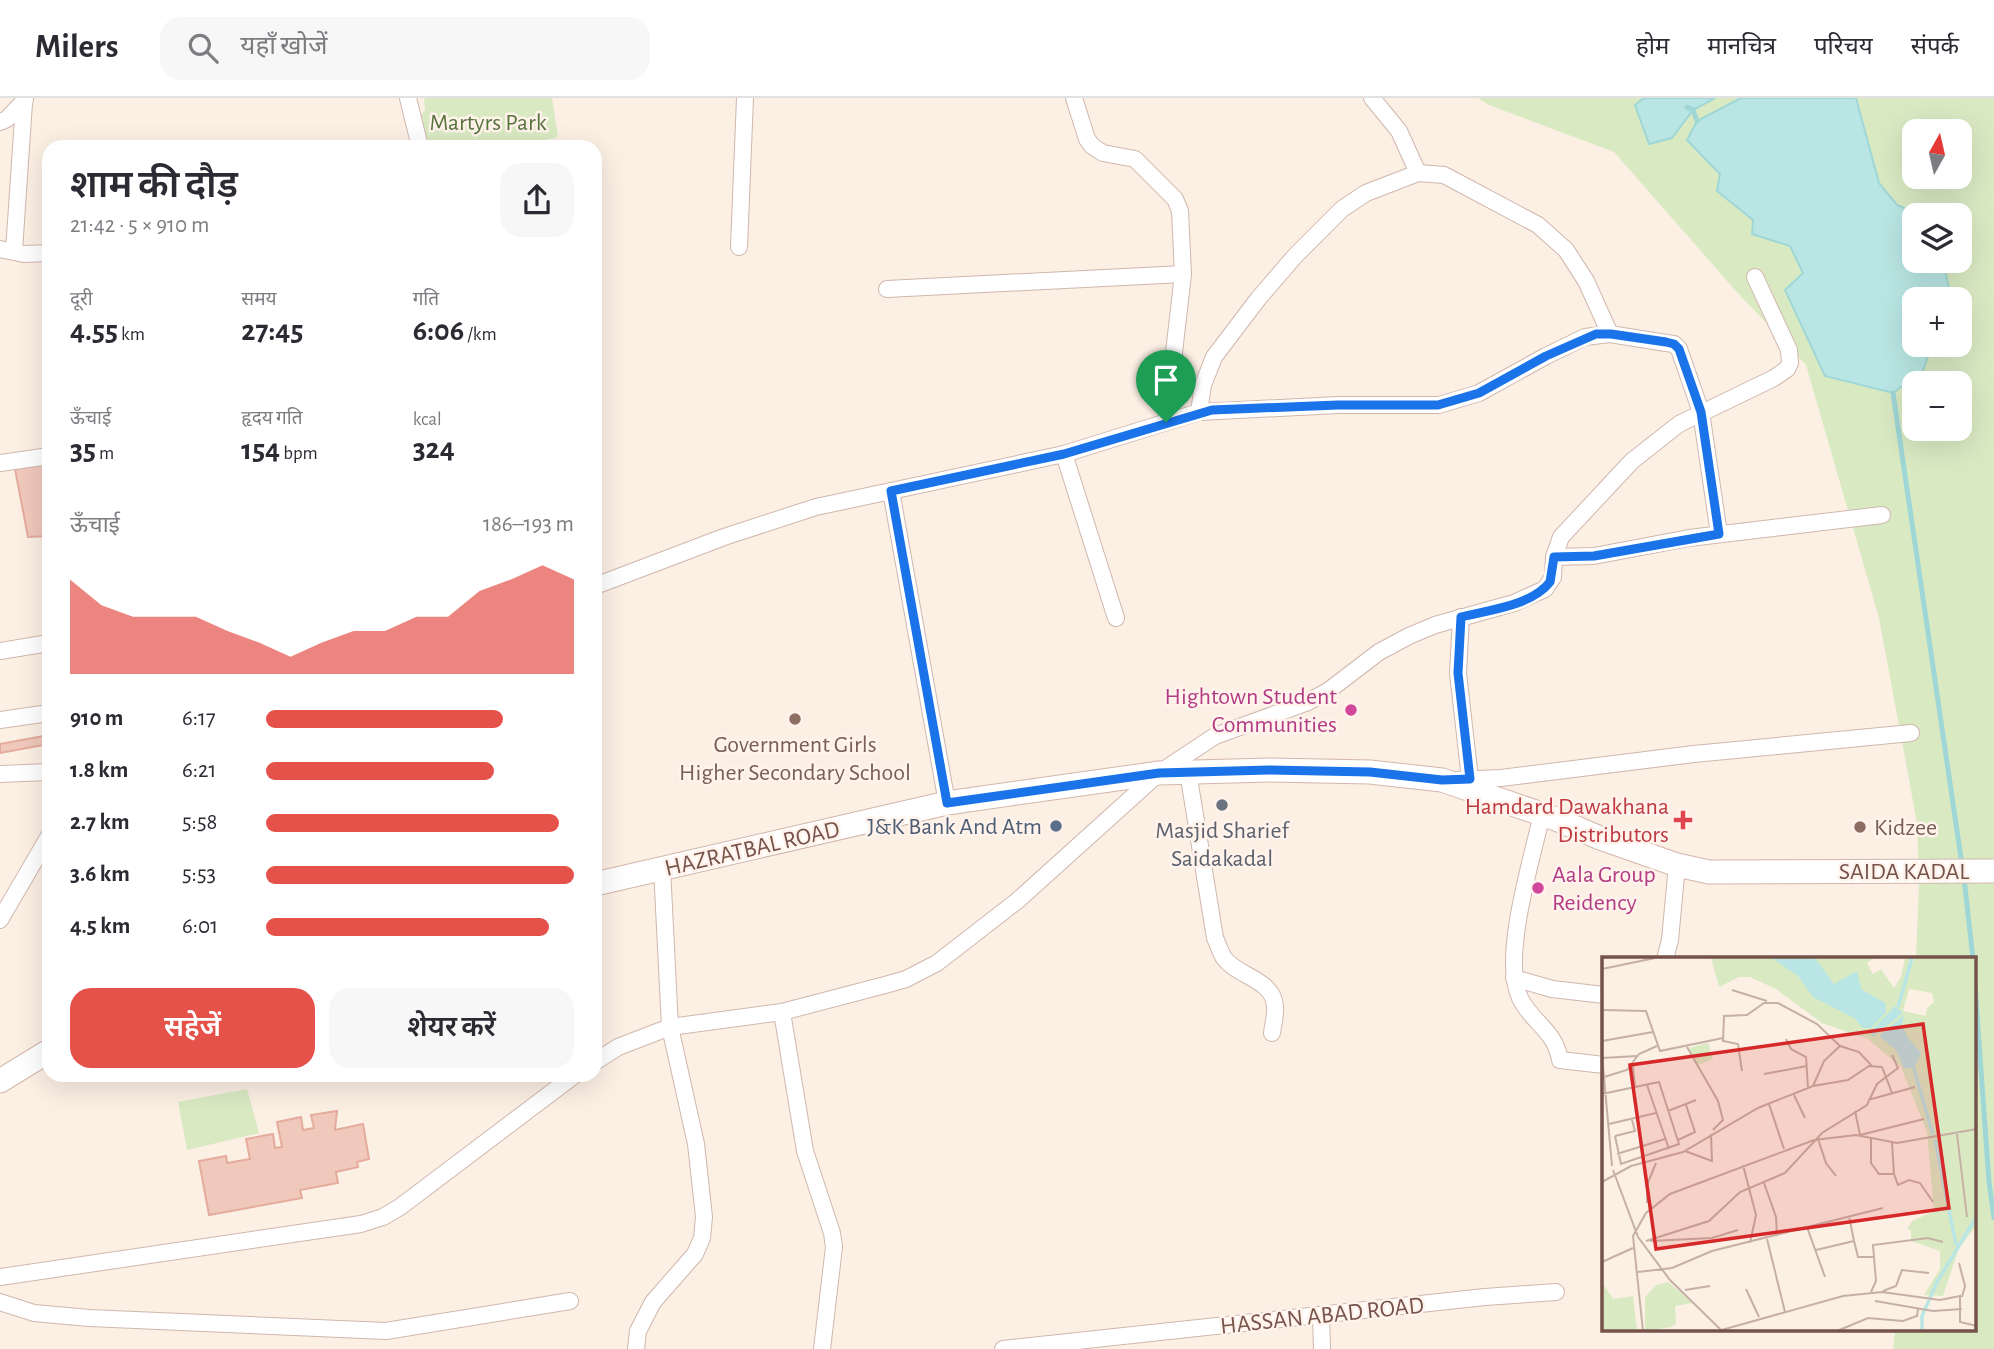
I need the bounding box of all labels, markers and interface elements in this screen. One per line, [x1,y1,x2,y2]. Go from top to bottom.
search box [160,17,650,80]
icon: search [184,29,222,67]
text: Milers [35,31,118,64]
text: यहाँ खोजें [240,33,328,59]
text: होम [1636,35,1669,59]
text: मानचित्र [1707,35,1776,59]
text: परिचय [1814,35,1873,59]
text: संपर्क [1911,35,1959,59]
park label: Martyrs Park [429,111,547,135]
north arrow [1902,119,1972,189]
map controls [1902,119,1972,441]
button: share [500,163,574,237]
text: शाम की दौड़ [70,167,238,205]
button: layers [1902,203,1972,273]
text: 21:42 · 5 × 910 m [70,214,209,237]
button: + [1902,287,1972,357]
text: दूरी [70,290,93,309]
text: समय [241,290,277,309]
text: गति [413,290,439,309]
text: 4.55 [70,316,118,346]
text: 27:45 [241,316,303,346]
text: 6:06 [413,316,464,346]
text: km [118,325,145,344]
text: /km [464,325,497,344]
pin [1136,350,1196,422]
icon: arrive [1147,361,1185,399]
button: − [1902,371,1972,441]
text: ऊँचाई [70,409,111,428]
text: हृदय गति [241,409,302,428]
text: kcal [413,410,442,429]
text: 324 [413,434,455,464]
text: 35 [70,435,96,465]
text: 154 [241,435,280,465]
text: m [96,444,114,463]
text: bpm [280,444,318,463]
text: 186–193 m [483,513,574,536]
text: ऊँचाई [70,514,120,537]
place label: Hightown Student Communities [1165,685,1337,737]
marker: Hightown Student Communities [1343,702,1359,718]
text: 910 m [70,707,123,730]
text: 6:17 [182,707,216,730]
marker: Government Girls Higher Secondary School [787,711,803,727]
place label: Government Girls Higher Secondary School [679,733,911,785]
text: 1.8 km [70,759,128,782]
text: 6:21 [182,759,216,782]
place label: Hamdard Dawakhana Distributors [1465,795,1669,847]
marker: Masjid Sharief Saidakadal [1214,797,1230,813]
text: 2.7 km [70,811,129,834]
text: 5:58 [182,811,217,834]
marker: Hamdard Dawakhana Distributors [1675,812,1691,828]
place label: J&K Bank And Atm [867,815,1042,839]
place label: Kidzee [1874,816,1937,840]
street label: HAZRATBAL ROAD [662,817,842,881]
marker: J&K Bank And Atm [1048,818,1064,834]
place label: Masjid Sharief Saidakadal [1155,819,1290,871]
marker: Kidzee [1852,819,1868,835]
street label: SAIDA KADAL [1839,860,1969,884]
text: 3.6 km [70,863,130,886]
text: 5:53 [182,863,216,886]
place label: Aala Group Reidency [1552,863,1656,915]
marker: Aala Group Reidency [1530,880,1546,896]
text: 4.5 km [70,915,130,938]
text: 6:01 [182,915,218,938]
inset map [1602,957,1976,1332]
button: सहेजें [70,988,315,1068]
button: शेयर करें [329,988,574,1068]
street label: HASSAN ABAD ROAD [1219,1293,1425,1339]

